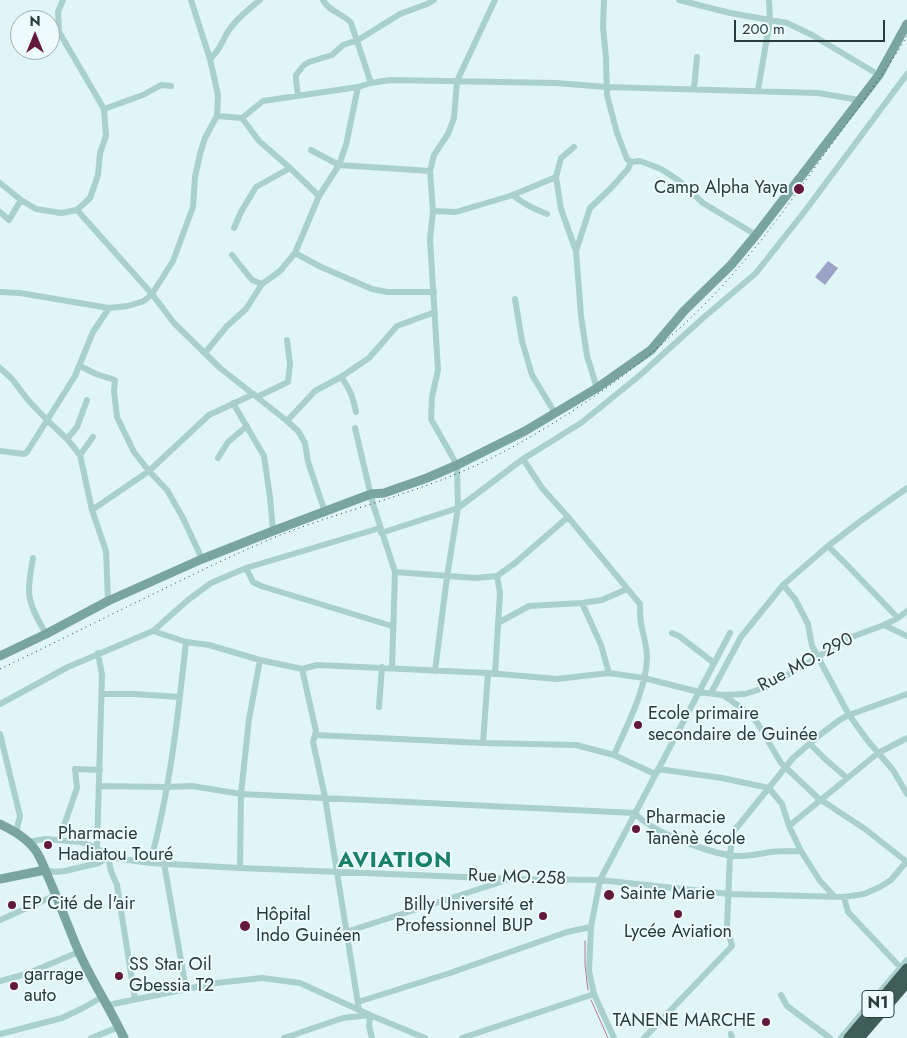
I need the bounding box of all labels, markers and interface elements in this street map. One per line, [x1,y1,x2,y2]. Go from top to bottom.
north arrow [10,10,60,60]
scale bar [737,10,888,42]
text: N [29,11,41,31]
text: 200 m [742,18,785,40]
place label: Camp Alpha Yaya [654,178,788,200]
marker: Camp Alpha Yaya [792,182,806,196]
street label: Rue MO. 290 [755,629,857,697]
place label: Ecole primaire secondaire de Guinée [648,704,818,746]
marker: Ecole primaire secondaire de Guinée [632,719,644,731]
place label: Pharmacie Tanènè école [646,808,745,851]
marker: Pharmacie Tanènè école [630,823,642,835]
place label: Pharmacie Hadiatou Touré [58,824,173,866]
marker: Pharmacie Hadiatou Touré [42,839,54,851]
district label: AVIATION [337,849,453,875]
street label: Rue MO.258 [468,865,566,891]
place label: Sainte Marie [620,884,715,906]
marker: Sainte Marie [602,888,616,902]
place label: EP Cité de l'air [22,894,135,916]
place label: Billy Université et Professionnel BUP [395,895,533,938]
marker: EP Cité de l'air [6,899,18,911]
place label: Hôpital Indo Guinéen [256,905,361,948]
marker: Lycée Aviation [672,908,684,920]
marker: Billy Université et Professionnel BUP [537,910,549,922]
marker: Hôpital Indo Guinéen [238,919,252,933]
place label: Lycée Aviation [624,922,732,944]
place label: SS Star Oil Gbessia T2 [129,955,214,998]
place label: garrage auto [24,965,83,1008]
marker: SS Star Oil Gbessia T2 [113,970,125,982]
marker: garrage auto [8,980,20,992]
road number: N1 [862,991,894,1018]
place label: TANENE MARCHE [613,1011,756,1033]
marker: TANENE MARCHE [760,1016,772,1028]

